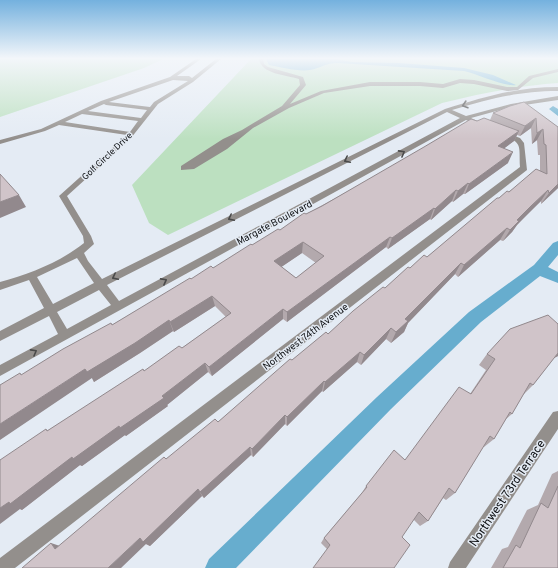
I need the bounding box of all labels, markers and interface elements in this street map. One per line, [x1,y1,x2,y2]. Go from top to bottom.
one-way arrow [462,100,469,109]
street label: Golf Circle Drive [80,130,135,183]
one-way arrow [398,150,405,157]
one-way arrow [344,155,352,163]
street label: Margate Boulevard [234,198,315,249]
one-way arrow [228,213,235,221]
one-way arrow [112,272,119,279]
one-way arrow [160,279,167,286]
street label: Northwest 74th Avenue [261,301,351,374]
one-way arrow [30,350,37,357]
street label: Northwest 73rd Terrace [466,437,550,550]

